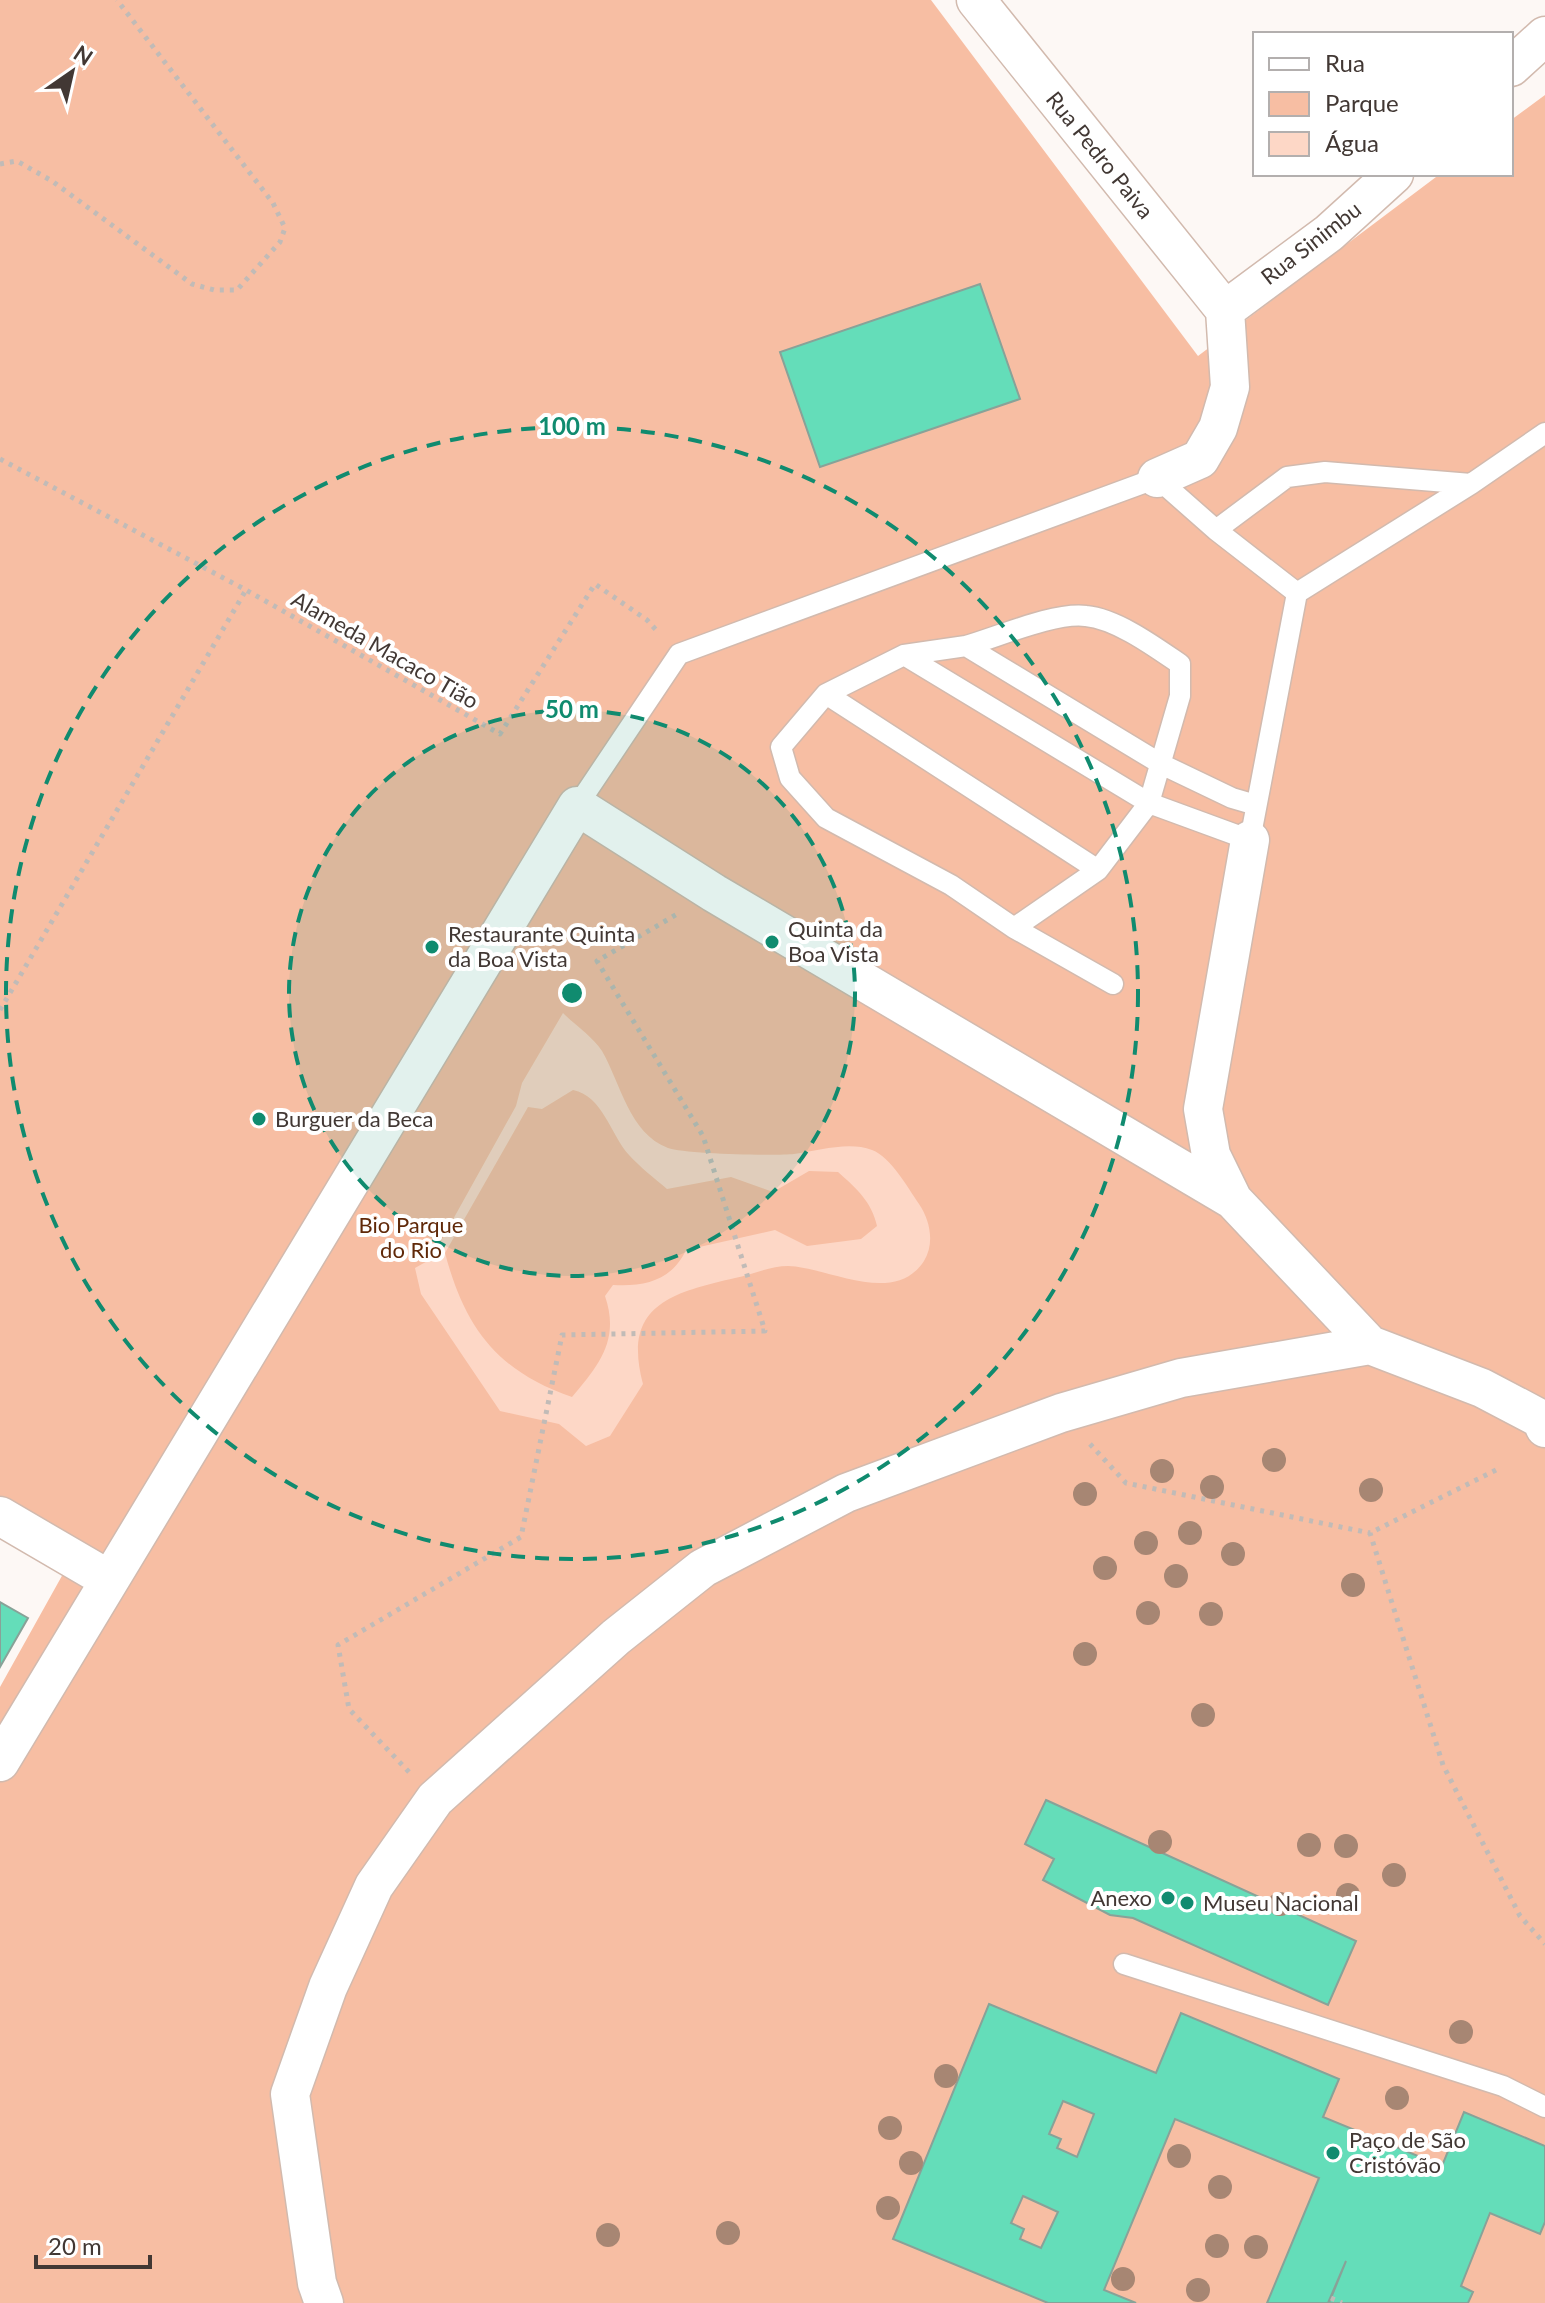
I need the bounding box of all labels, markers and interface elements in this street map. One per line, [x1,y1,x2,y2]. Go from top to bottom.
north arrow [32,32,112,112]
legend [1253,32,1513,176]
text: N [69,39,98,71]
text: Rua [1325,48,1365,77]
street label: Rua Pedro Paiva [1041,86,1160,224]
text: Parque [1325,88,1399,117]
text: Água [1325,128,1379,157]
street label: Rua Sinimbu [1255,195,1366,290]
text: 100 m [538,411,606,440]
street label: Alameda Macaco Tião [287,585,484,714]
text: 50 m [545,694,599,723]
place label: Quinta da Boa Vista [788,915,883,967]
place label: Restaurante Quinta da Boa Vista [448,920,635,972]
marker: Quinta da Boa Vista [763,933,781,951]
marker: Restaurante Quinta da Boa Vista [423,938,441,956]
centre of rings [558,979,586,1007]
place label: Burguer da Beca [275,1105,434,1132]
marker: Burguer da Beca [250,1110,268,1128]
park label: Bio Parque do Rio [359,1211,463,1263]
place label: Anexo [1090,1884,1152,1911]
marker: Anexo [1159,1889,1177,1907]
place label: Museu Nacional [1203,1889,1359,1916]
marker: Museu Nacional [1178,1894,1196,1912]
place label: Paço de São Cristóvão [1349,2126,1466,2178]
marker: Paço de São Cristóvão [1324,2144,1342,2162]
scale bar [36,2219,150,2269]
text: 20 m [48,2231,102,2260]

